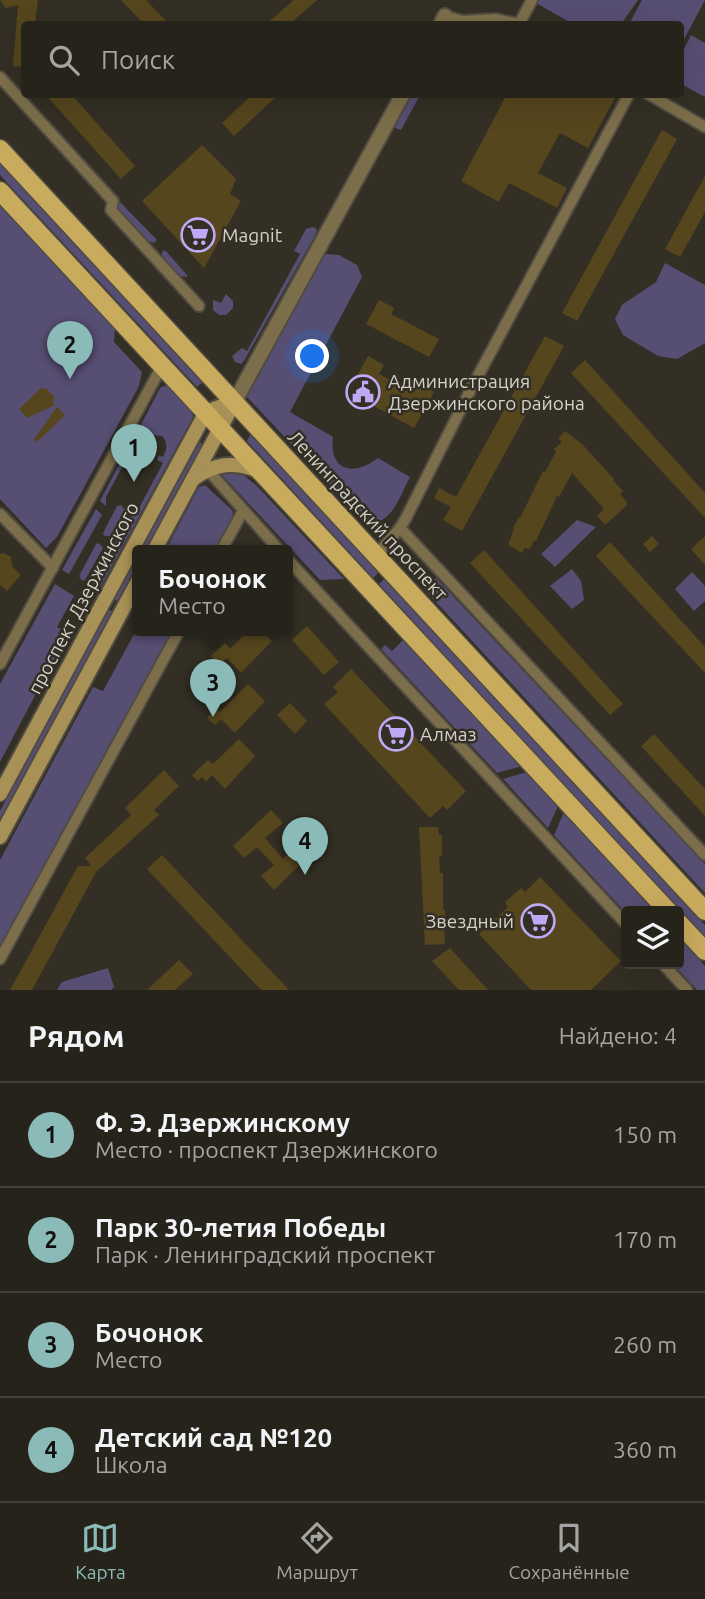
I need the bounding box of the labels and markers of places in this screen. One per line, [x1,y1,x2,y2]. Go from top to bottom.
supermarket icon: Magnit [179,216,217,254]
place label: Magnit [222,224,283,246]
pin: 2 [47,321,93,379]
place label: Администрация Дзержинского района [388,370,585,414]
public building icon: Администрация Дзержинского района [344,373,382,411]
pin: 1 [111,424,157,482]
pin: 3 [190,659,236,717]
supermarket icon: Алмаз [377,715,415,753]
place label: Алмаз [420,723,477,745]
pin: 4 [282,817,328,875]
supermarket icon: Звездный [519,902,557,940]
place label: Звездный [426,910,514,932]

